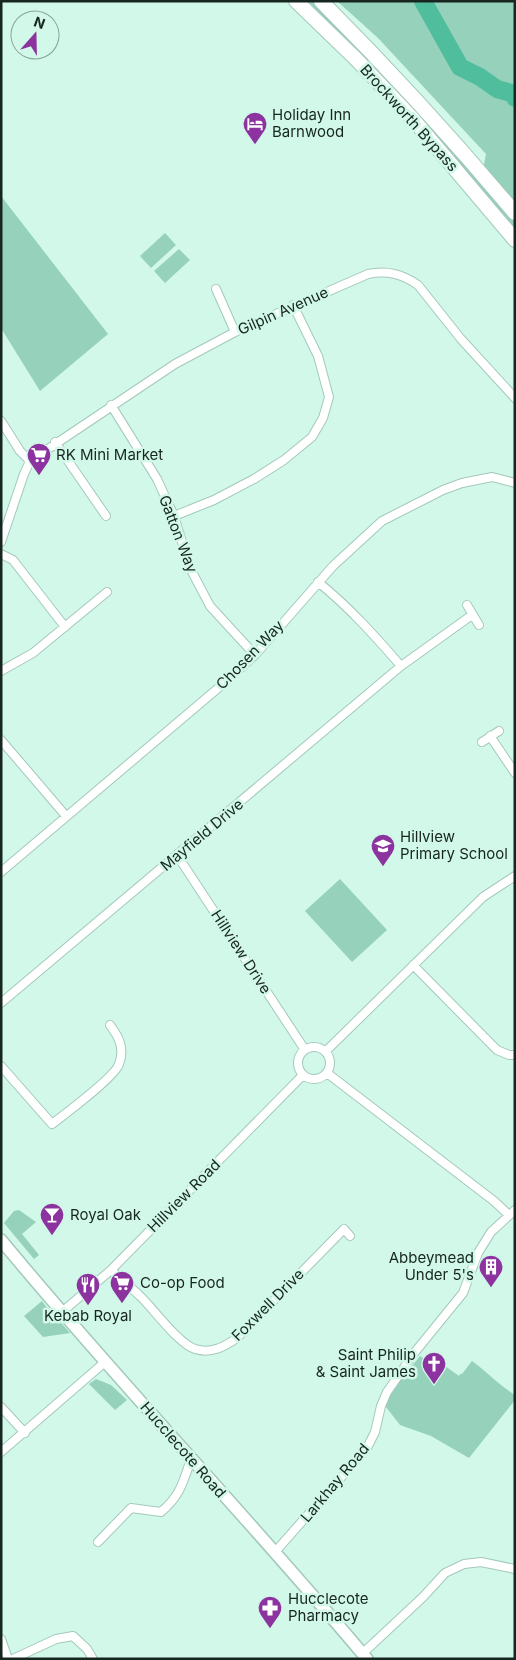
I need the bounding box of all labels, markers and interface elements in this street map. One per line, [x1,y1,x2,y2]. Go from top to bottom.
north arrow [10,10,60,60]
text: N [32,13,48,32]
street label: Brockworth Bypass [356,60,463,175]
place label: Holiday Inn Barnwood [272,105,351,141]
hotel icon: Holiday Inn Barnwood [242,111,268,145]
street label: Gilpin Avenue [235,282,331,339]
supermarket icon: RK Mini Market [26,442,52,476]
place label: RK Mini Market [56,445,163,464]
street label: Gatton Way [155,492,202,576]
street label: Chosen Way [212,616,288,693]
street label: Mayfield Drive [156,794,247,875]
place label: Hillview Primary School [400,827,508,863]
school or university icon: Hillview Primary School [370,833,396,867]
street label: Hillview Drive [207,906,276,997]
street label: Hillview Road [143,1155,224,1236]
bar icon: Royal Oak [39,1202,65,1236]
place label: Royal Oak [70,1205,142,1224]
place label: Abbeymead Under 5's [389,1248,474,1284]
building icon: Abbeymead Under 5's [478,1254,504,1288]
street label: Foxwell Drive [227,1264,308,1345]
supermarket icon: Co-op Food [109,1270,135,1304]
restaurant icon: Kebab Royal [75,1272,101,1306]
place label: Co-op Food [140,1273,225,1292]
place label: Kebab Royal [44,1306,132,1325]
place label: Saint Philip & Saint James [316,1345,416,1381]
church icon: Saint Philip & Saint James [421,1351,447,1385]
street label: Hucclecote Road [137,1398,230,1502]
street label: Larkhay Road [296,1439,373,1526]
place label: Hucclecote Pharmacy [288,1589,369,1625]
pharmacy icon: Hucclecote Pharmacy [257,1595,283,1629]

